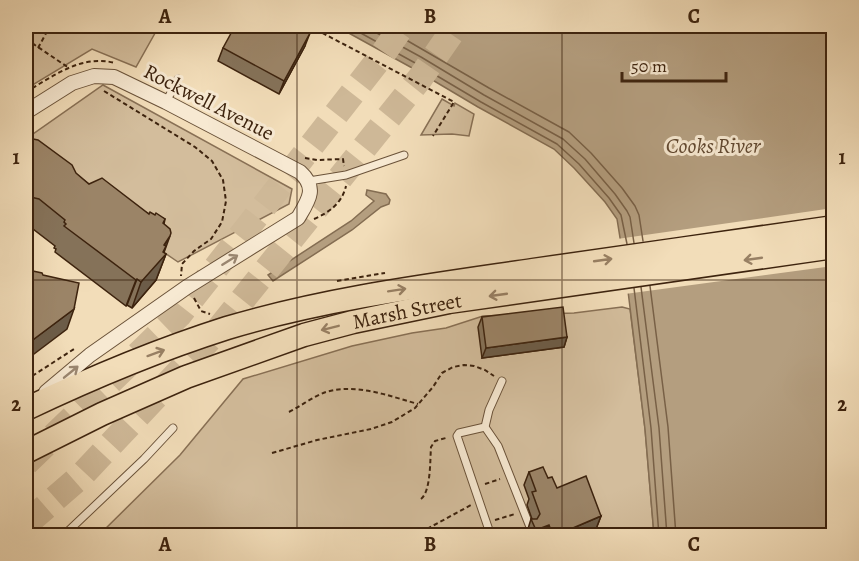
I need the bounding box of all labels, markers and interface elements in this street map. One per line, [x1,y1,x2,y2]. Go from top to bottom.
text: A [158,3,172,30]
text: B [424,3,436,30]
text: C [688,3,700,30]
scale bar [622,45,726,83]
text: 50 m [631,54,667,78]
street label: Rockwell Avenue [139,57,279,147]
water label: Cooks River [666,131,762,161]
text: 1 [12,144,20,171]
text: 1 [838,144,846,171]
one-way arrow [221,253,238,265]
one-way arrow [743,253,763,264]
one-way arrow [593,255,612,266]
one-way arrow [387,285,407,296]
street label: Marsh Street [350,286,464,336]
one-way arrow [489,290,509,301]
one-way arrow [321,323,340,335]
one-way arrow [147,347,165,358]
one-way arrow [63,365,79,378]
text: 2 [11,391,21,418]
text: 2 [837,391,847,418]
text: A [158,531,172,558]
text: B [424,531,436,558]
text: C [688,531,700,558]

